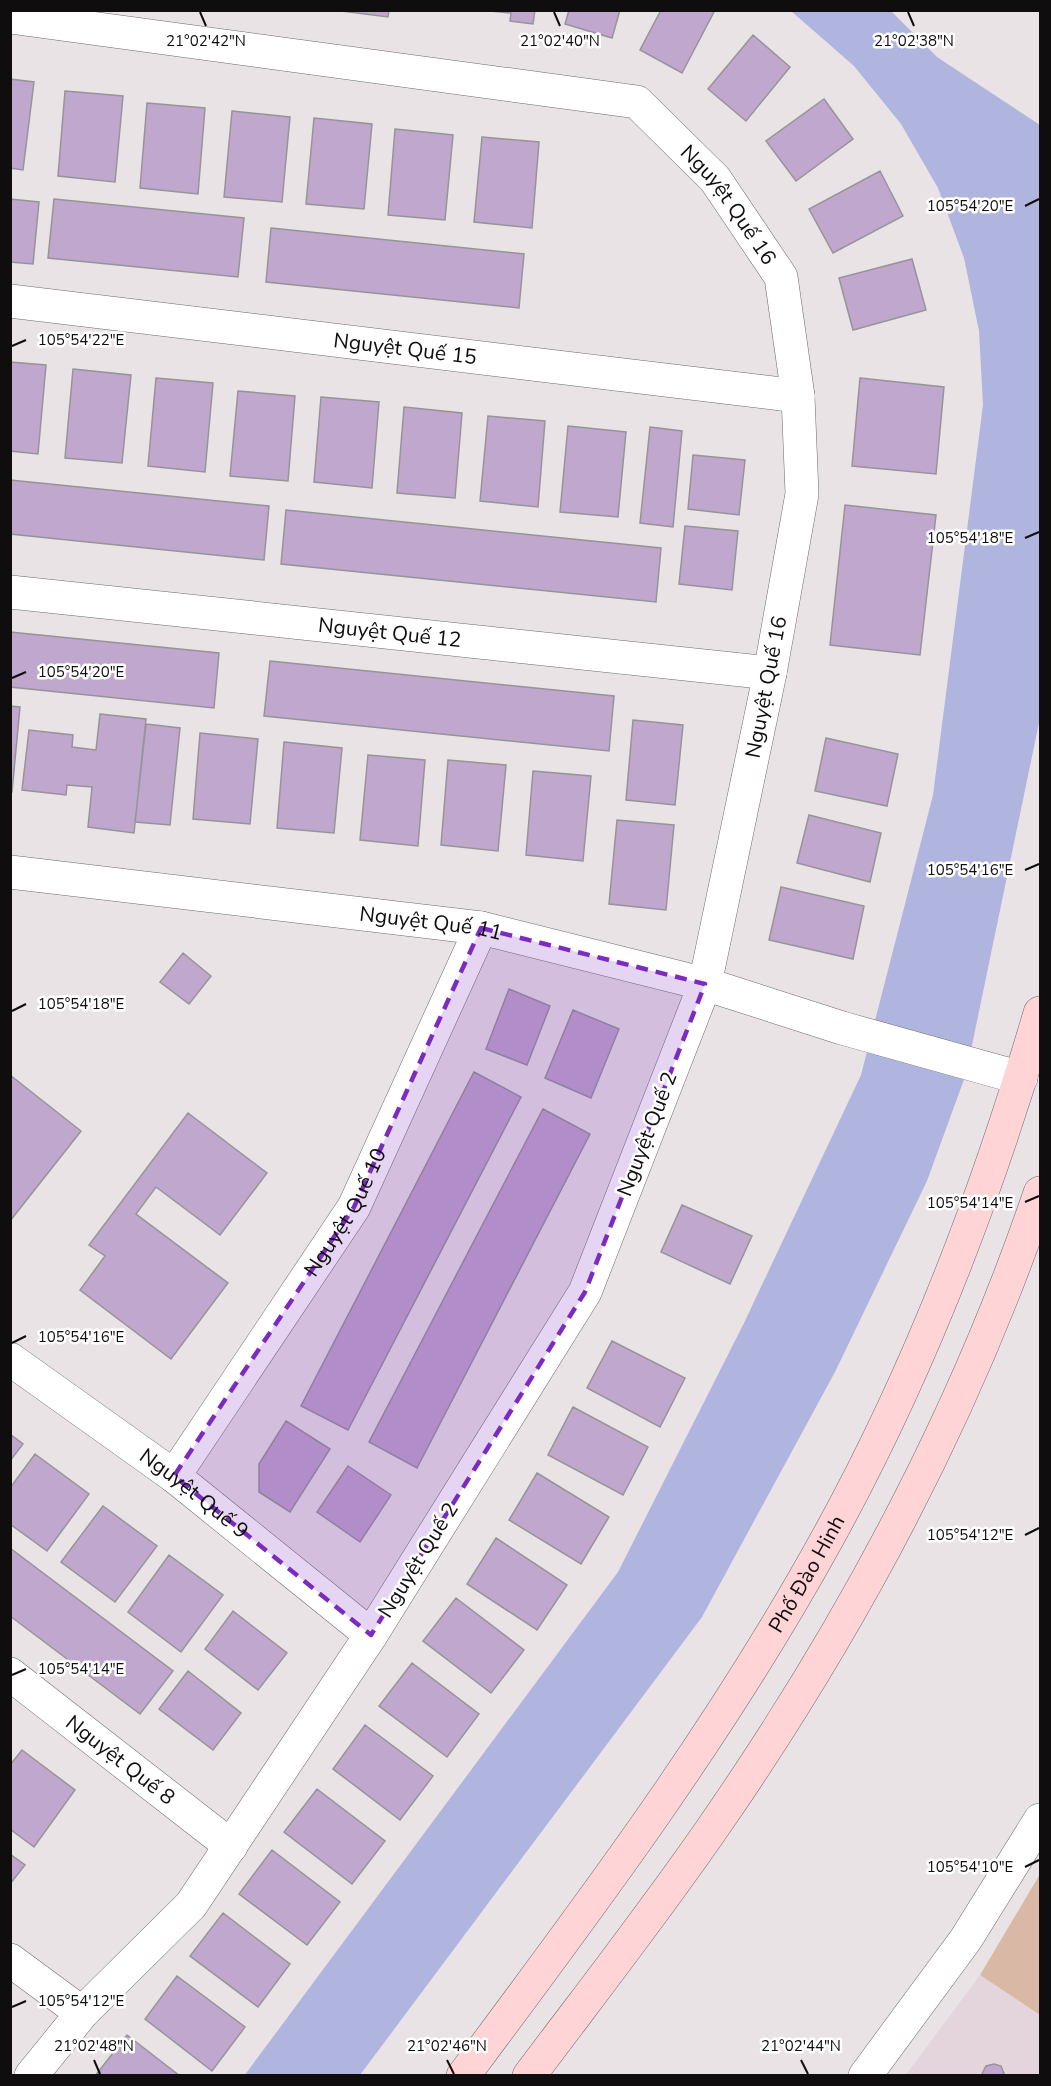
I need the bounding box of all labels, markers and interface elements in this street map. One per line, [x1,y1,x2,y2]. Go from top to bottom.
text: 21°02'42"N [166,31,246,51]
text: 21°02'40"N [520,31,600,51]
text: 21°02'38"N [874,31,954,51]
street label: Nguyệt Quế 16 [674,139,783,270]
text: 105°54'20"E [927,196,1013,216]
street label: Nguyệt Quế 15 [332,326,478,371]
text: 105°54'22"E [38,330,124,350]
text: 105°54'18"E [927,528,1013,548]
street label: Nguyệt Quế 12 [317,611,463,654]
street label: Nguyệt Quế 16 [739,614,793,760]
text: 105°54'20"E [38,662,124,682]
text: 105°54'16"E [927,860,1013,880]
street label: Nguyệt Quế 11 [358,900,505,947]
text: 105°54'18"E [38,994,124,1014]
street label: Nguyệt Quế 2 [610,1068,684,1200]
street label: Nguyệt Quế 10 [298,1144,393,1282]
text: 105°54'14"E [927,1193,1013,1213]
text: 105°54'16"E [38,1327,124,1347]
street label: Nguyệt Quế 9 [134,1442,255,1545]
street label: Nguyệt Quế 2 [371,1497,465,1623]
street label: Phố Đào Hinh [762,1510,851,1638]
text: 105°54'12"E [927,1525,1013,1545]
text: 105°54'14"E [38,1659,124,1679]
street label: Nguyệt Quế 8 [60,1709,181,1811]
text: 105°54'10"E [927,1857,1013,1877]
text: 105°54'12"E [38,1991,124,2011]
text: 21°02'48"N [54,2036,134,2056]
text: 21°02'46"N [407,2036,487,2056]
text: 21°02'44"N [761,2036,841,2056]

